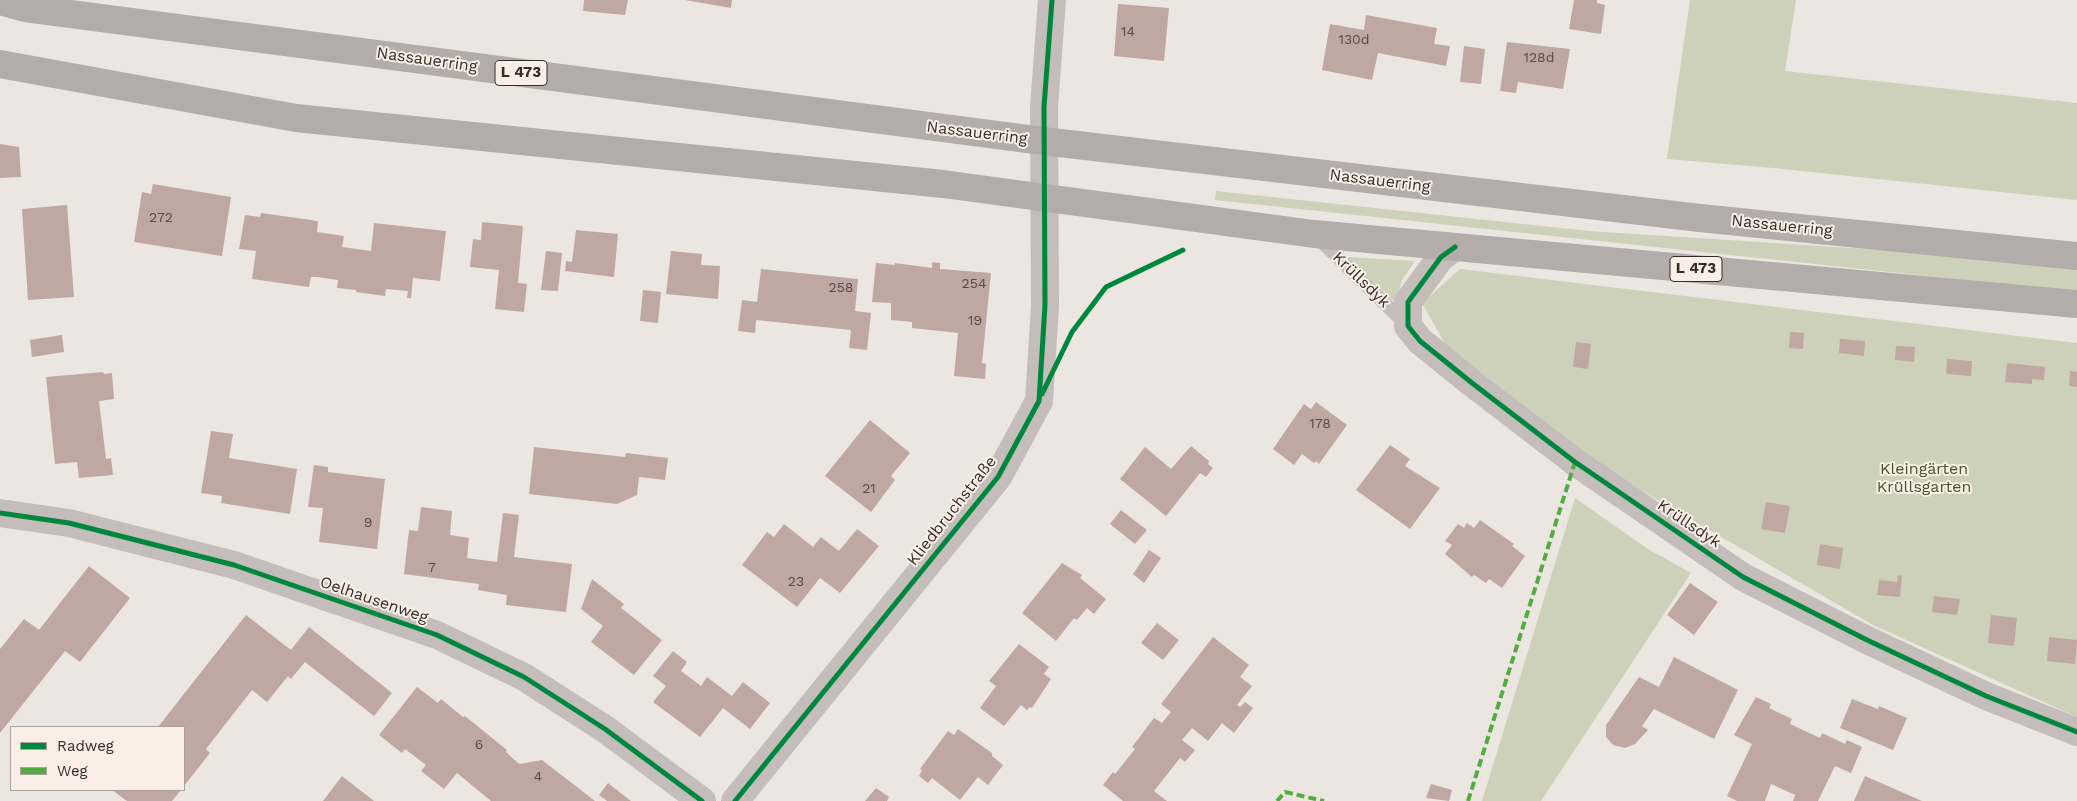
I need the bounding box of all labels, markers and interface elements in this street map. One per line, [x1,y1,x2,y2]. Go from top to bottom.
house number: 14 [1121,24,1135,40]
house number: 130d [1338,32,1370,48]
street label: Nassauerring [375,43,479,77]
house number: 128d [1523,50,1555,66]
road number: L 473 [495,60,547,86]
street label: Nassauerring [925,117,1029,149]
street label: Nassauerring [1328,165,1432,197]
house number: 272 [149,210,173,226]
street label: Nassauerring [1731,211,1833,241]
street label: Krüllsdyk [1328,248,1394,312]
road number: L 473 [1670,256,1722,282]
house number: 254 [962,276,986,292]
house number: 258 [829,280,853,296]
house number: 19 [968,313,982,329]
house number: 178 [1309,416,1331,432]
street label: Kliedbruchstraße [903,452,1001,570]
park label: Kleingärten Krüllsgarten [1877,459,1971,497]
house number: 21 [862,481,876,497]
street label: Krüllsdyk [1654,496,1724,552]
house number: 9 [364,515,372,531]
house number: 7 [428,560,436,576]
street label: Oelhausenweg [317,572,431,628]
house number: 23 [788,574,804,590]
legend [10,726,185,791]
text: Radweg [57,737,114,755]
house number: 6 [475,737,483,753]
text: Weg [57,762,88,780]
house number: 4 [534,769,542,785]

